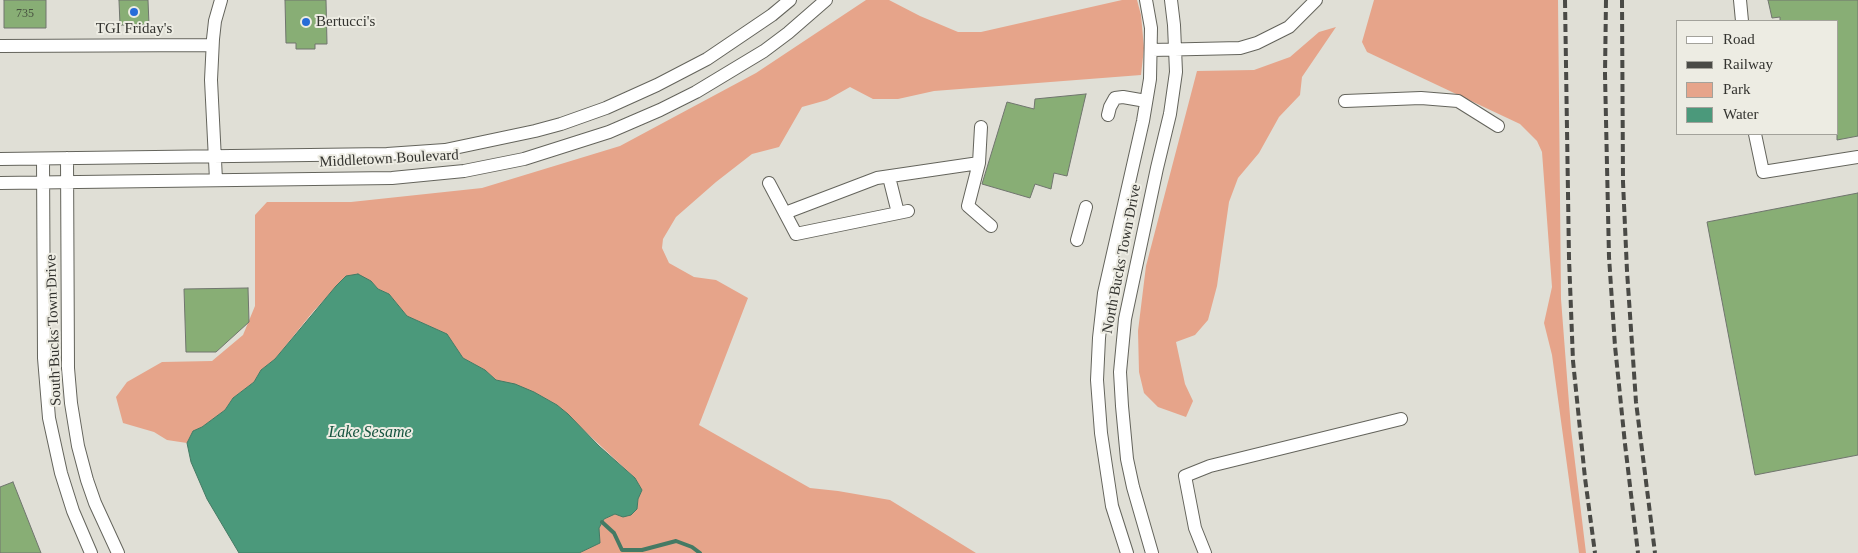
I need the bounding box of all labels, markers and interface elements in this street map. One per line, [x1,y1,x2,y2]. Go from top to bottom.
marker: TGI Friday's [128,6,140,18]
house number: 735 [16,7,34,21]
place label: Bertucci's [316,13,375,31]
marker: Bertucci's [300,16,312,28]
place label: TGI Friday's [96,20,172,38]
legend [1676,20,1838,135]
text: Road [1723,31,1755,47]
text: Railway [1723,56,1773,72]
text: Park [1723,81,1751,97]
text: Water [1723,106,1758,122]
street label: Middletown Boulevard [319,146,459,172]
street label: North Bucks Town Drive [1099,183,1145,335]
street label: South Bucks Town Drive [42,254,66,406]
water label: Lake Sesame [328,423,412,443]

